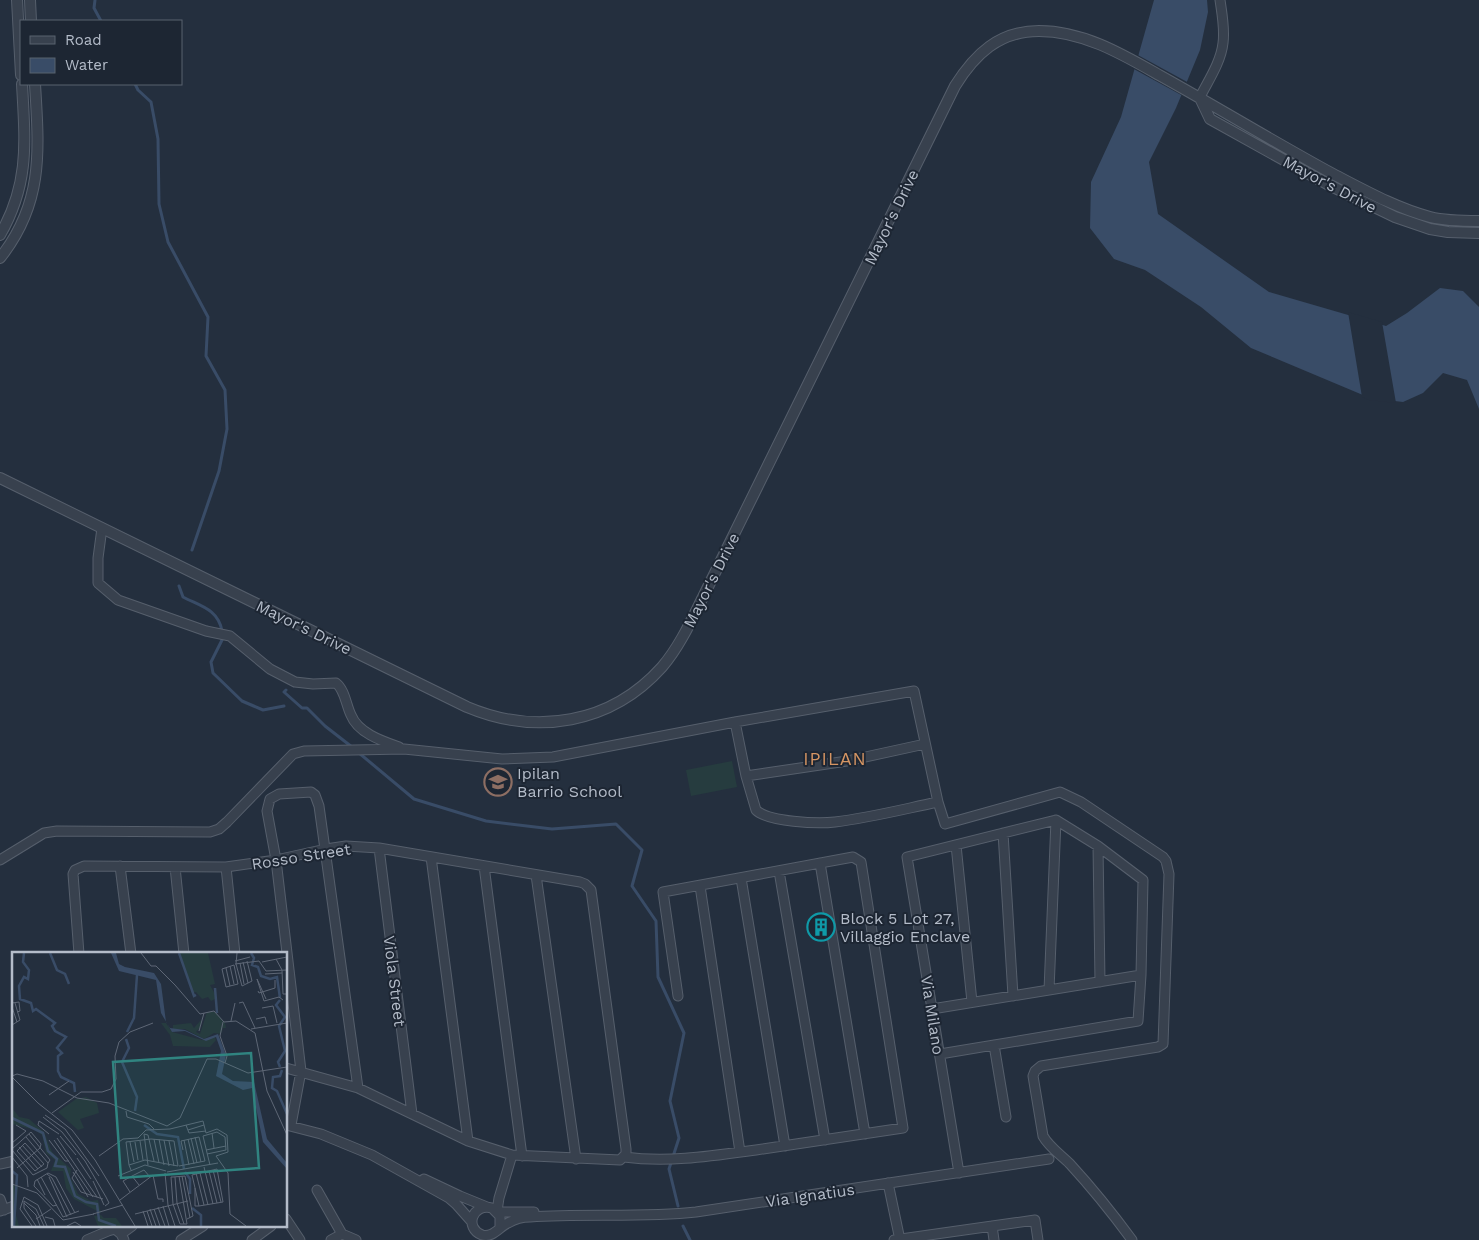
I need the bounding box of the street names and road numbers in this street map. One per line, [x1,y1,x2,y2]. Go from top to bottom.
street label: Mayor's Drive [1279,152,1380,217]
street label: Mayor's Drive [860,166,923,268]
street label: Mayor's Drive [679,530,743,631]
street label: Mayor's Drive [253,596,355,659]
street label: Rosso Street [250,839,352,874]
street label: Viola Street [380,935,410,1028]
street label: Via Milano [917,974,948,1056]
street label: Via Ignatius [764,1180,856,1211]

